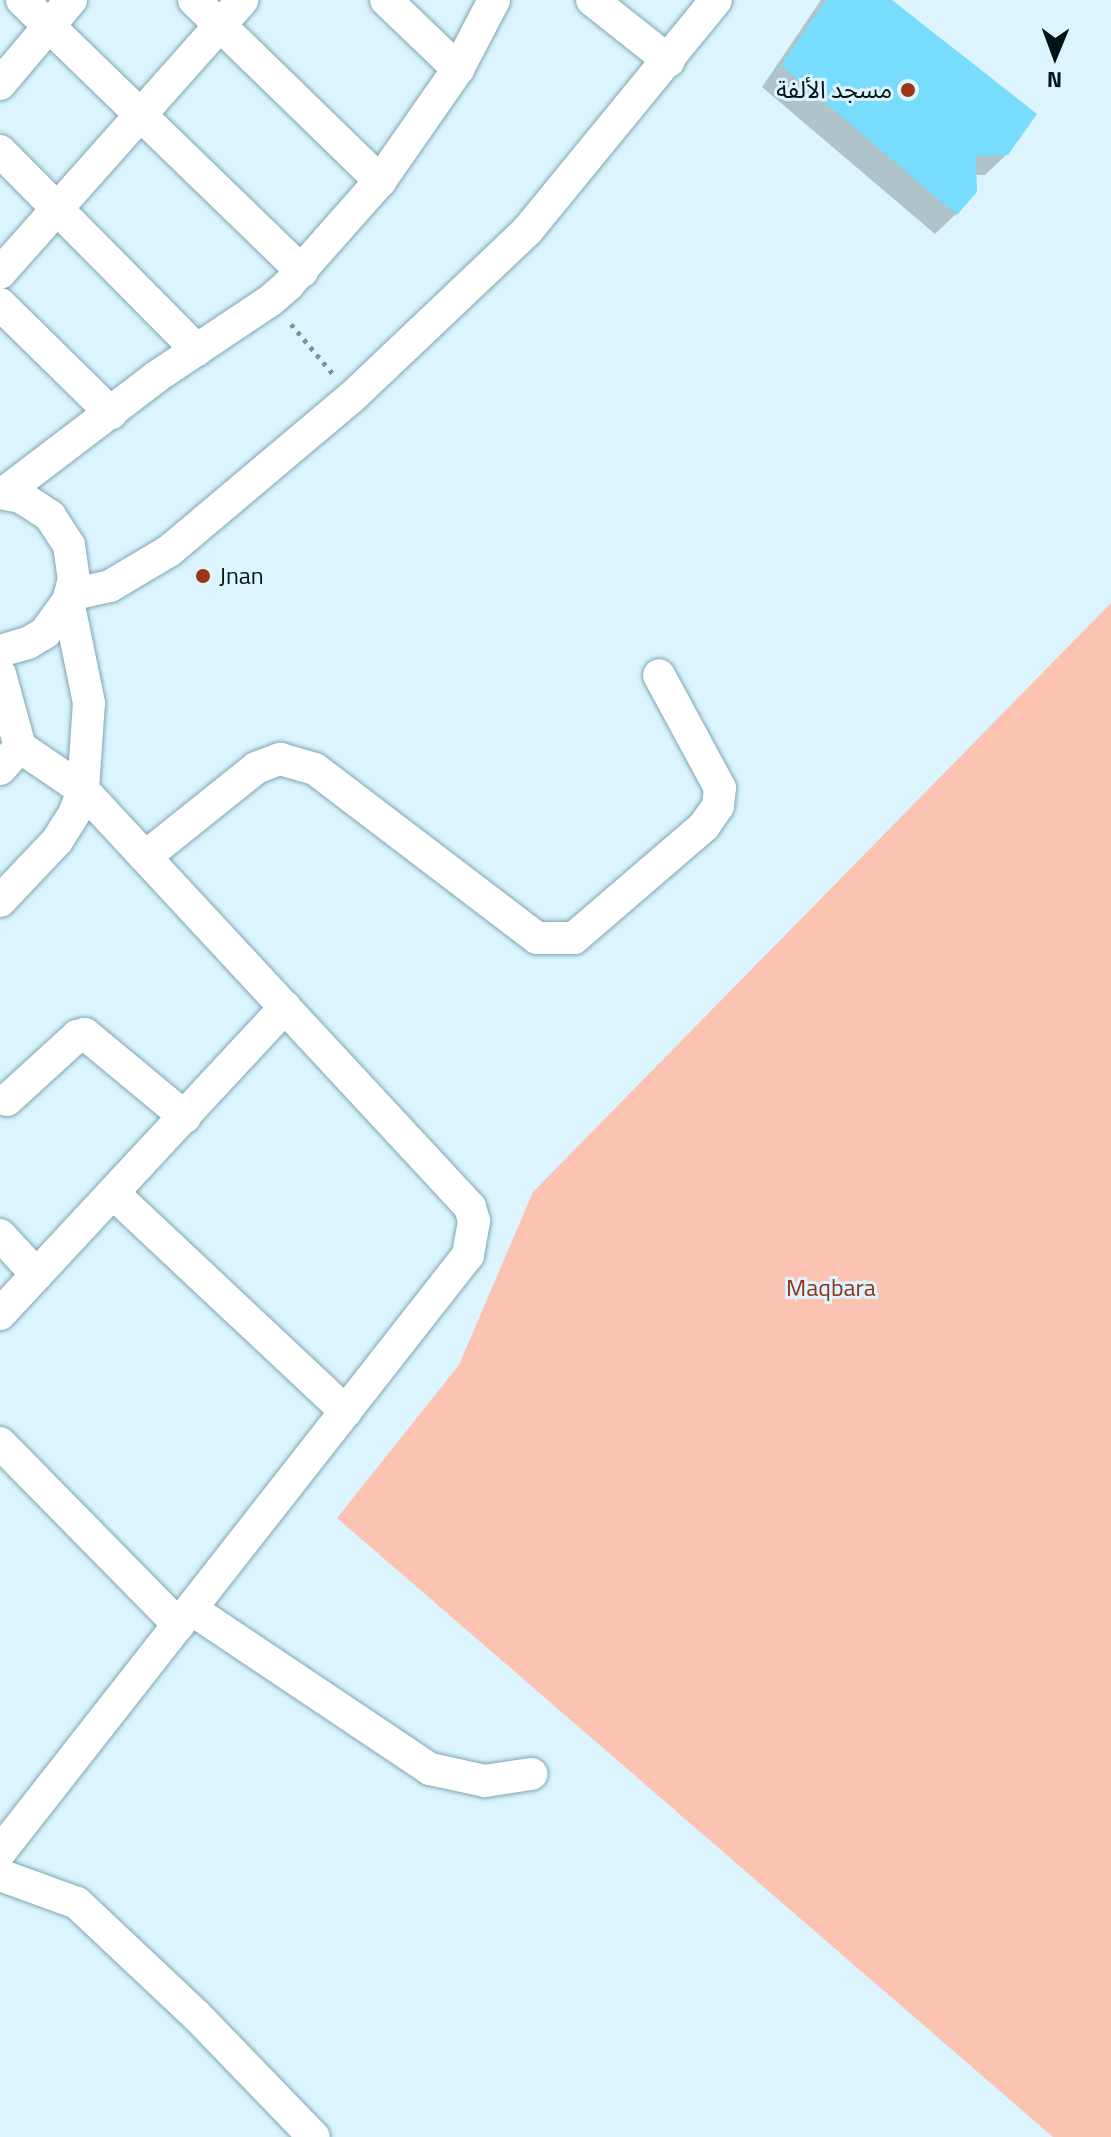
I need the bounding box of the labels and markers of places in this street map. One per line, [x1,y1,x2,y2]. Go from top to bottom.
place label: مسجد الألفة [776,76,892,104]
marker: مسجد الألفة [899,81,917,99]
place label: Jnan [219,562,264,590]
marker: Jnan [194,567,212,585]

